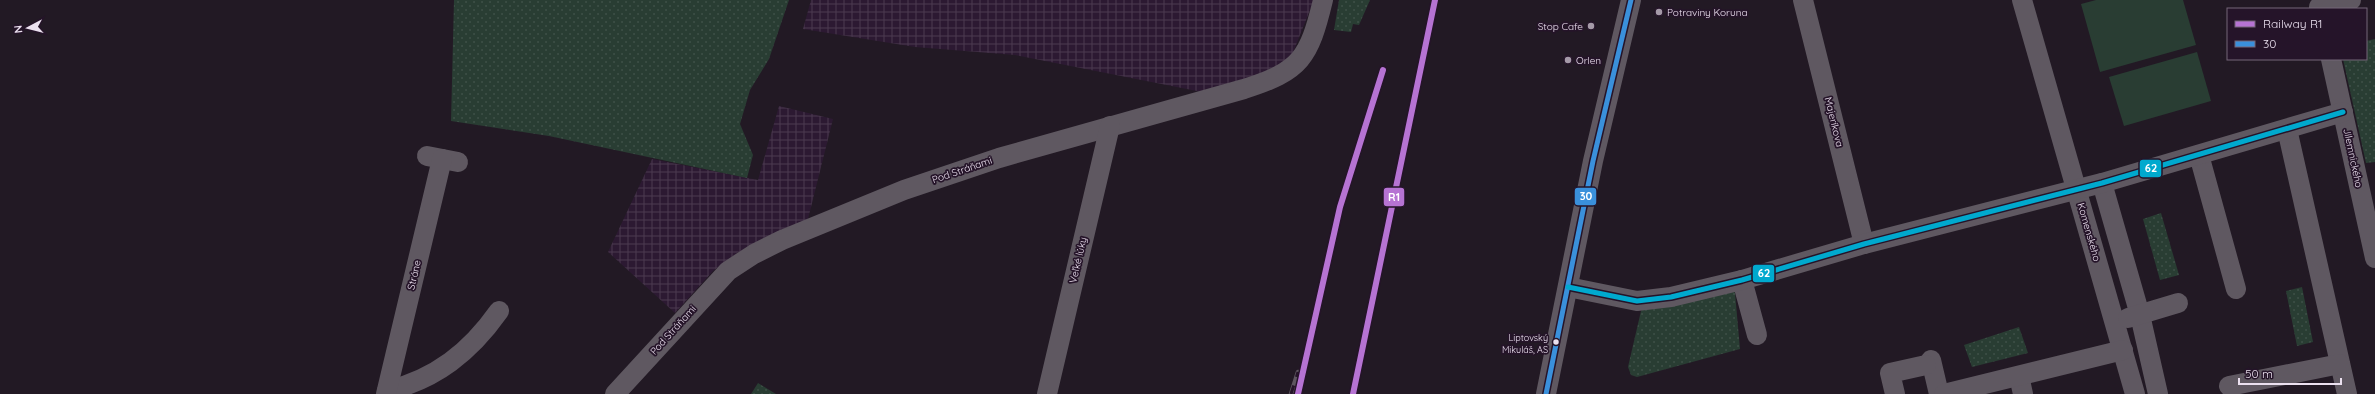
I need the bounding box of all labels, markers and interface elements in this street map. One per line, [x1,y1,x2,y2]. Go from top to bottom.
place label: Potraviny Koruna [1667,6,1748,19]
marker: Potraviny Koruna [1654,7,1664,17]
north arrow [8,8,48,48]
legend [2227,8,2367,60]
text: Railway R1 [2263,16,2322,31]
place label: Stop Cafe [1538,20,1583,33]
marker: Stop Cafe [1586,21,1596,31]
text: N [11,24,26,34]
text: 30 [2263,36,2276,51]
place label: Orlen [1576,54,1601,67]
marker: Orlen [1563,55,1573,65]
street label: Majeríkova [1822,96,1846,148]
street label: Jilemnického [2340,127,2366,189]
street label: Pod Stráňami [930,154,994,186]
line badge: 62 [2139,159,2162,178]
text: 62 [2145,161,2157,175]
line badge: R1 [1383,187,1405,207]
line badge: 30 [1574,187,1597,206]
text: 30 [1580,189,1593,203]
text: R1 [1388,190,1400,204]
street label: Komenského [2074,201,2104,263]
street label: Veľké lúky [1066,236,1090,284]
street label: Stráne [404,258,424,291]
line badge: 62 [1752,264,1775,283]
text: 62 [1758,266,1770,280]
street label: Pod Stráňami [647,302,699,358]
place label: Liptovský Mikuláš, AS [1502,332,1548,355]
marker: Liptovský Mikuláš, AS [1551,337,1561,347]
scale bar [2239,360,2341,386]
text: 50 m [2245,366,2273,381]

